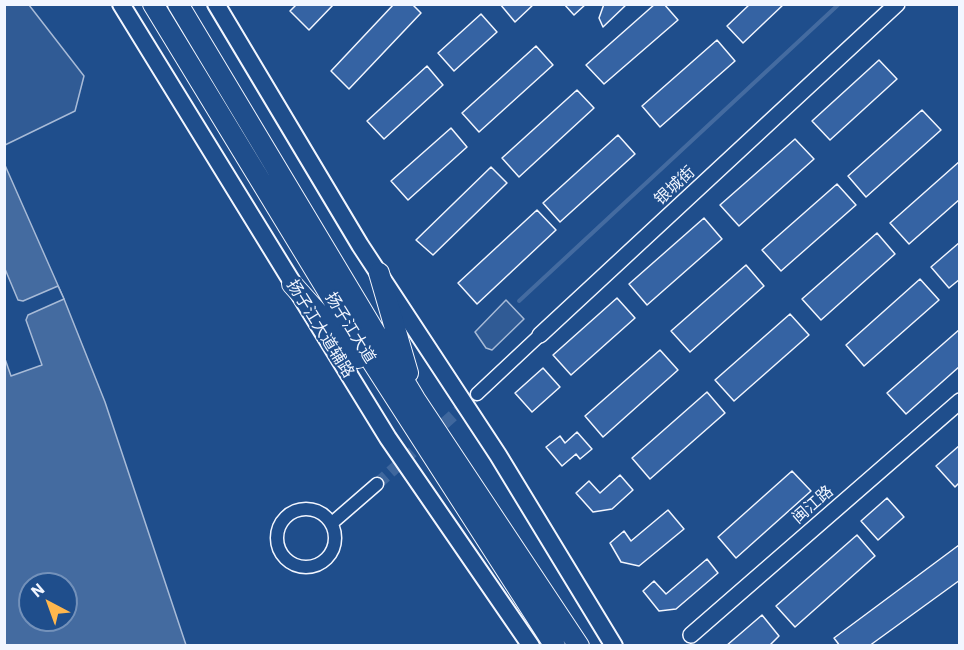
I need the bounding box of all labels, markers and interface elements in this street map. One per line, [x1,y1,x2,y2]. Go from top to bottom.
street label: 银城街 [651,163,699,209]
street label: 扬子江大道辅路 [282,276,358,382]
street label: 扬子江大道 [321,289,379,367]
street label: 闽江路 [789,482,837,528]
north arrow [18,572,78,632]
text: N [27,579,48,601]

